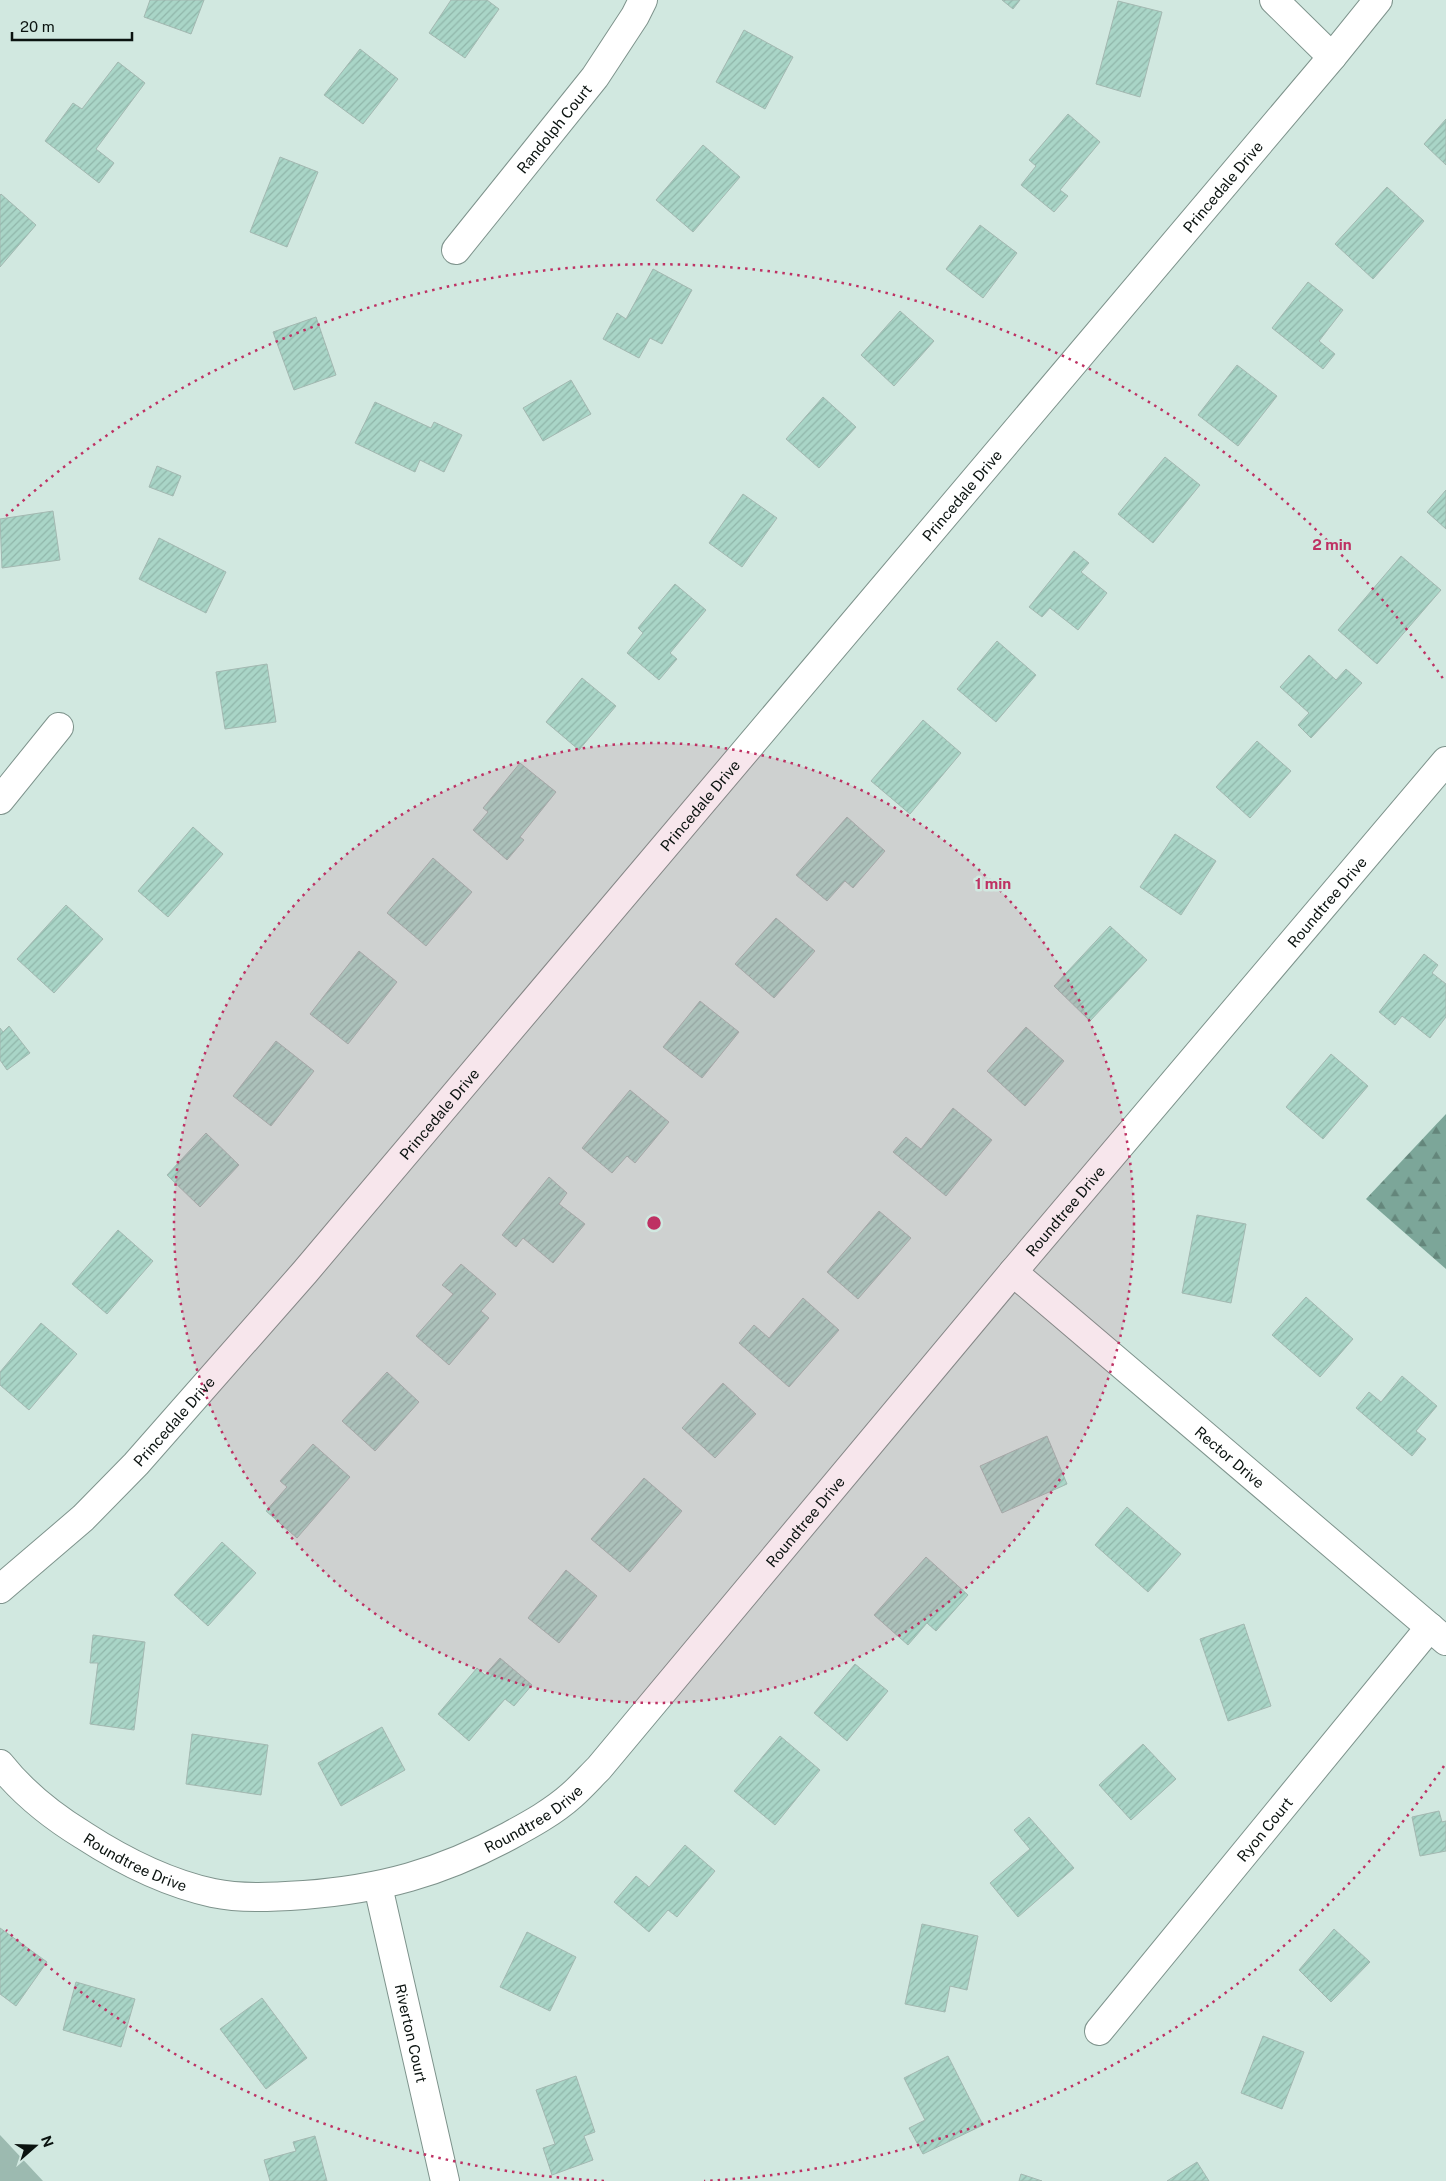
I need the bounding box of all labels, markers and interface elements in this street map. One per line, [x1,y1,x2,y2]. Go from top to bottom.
scale bar [12,10,132,42]
text: 20 m [20,18,55,35]
street label: Randolph Court [513,80,595,176]
street label: Princedale Drive [1179,138,1266,235]
street label: Princedale Drive [918,446,1005,544]
text: 2 min [1312,536,1352,553]
street label: Princedale Drive [656,756,743,854]
street label: Roundtree Drive [1284,853,1370,950]
text: 1 min [975,875,1011,892]
street label: Princedale Drive [396,1065,482,1163]
street label: Roundtree Drive [1022,1162,1108,1259]
centre of rings [645,1214,663,1232]
street label: Princedale Drive [130,1373,218,1470]
street label: Rector Drive [1192,1423,1268,1491]
street label: Roundtree Drive [762,1473,848,1570]
street label: Roundtree Drive [481,1781,586,1856]
street label: Ryon Court [1233,1793,1296,1865]
street label: Roundtree Drive [81,1829,189,1894]
street label: Riverton Court [392,1982,431,2084]
north arrow [10,2121,60,2171]
text: N [38,2134,57,2149]

